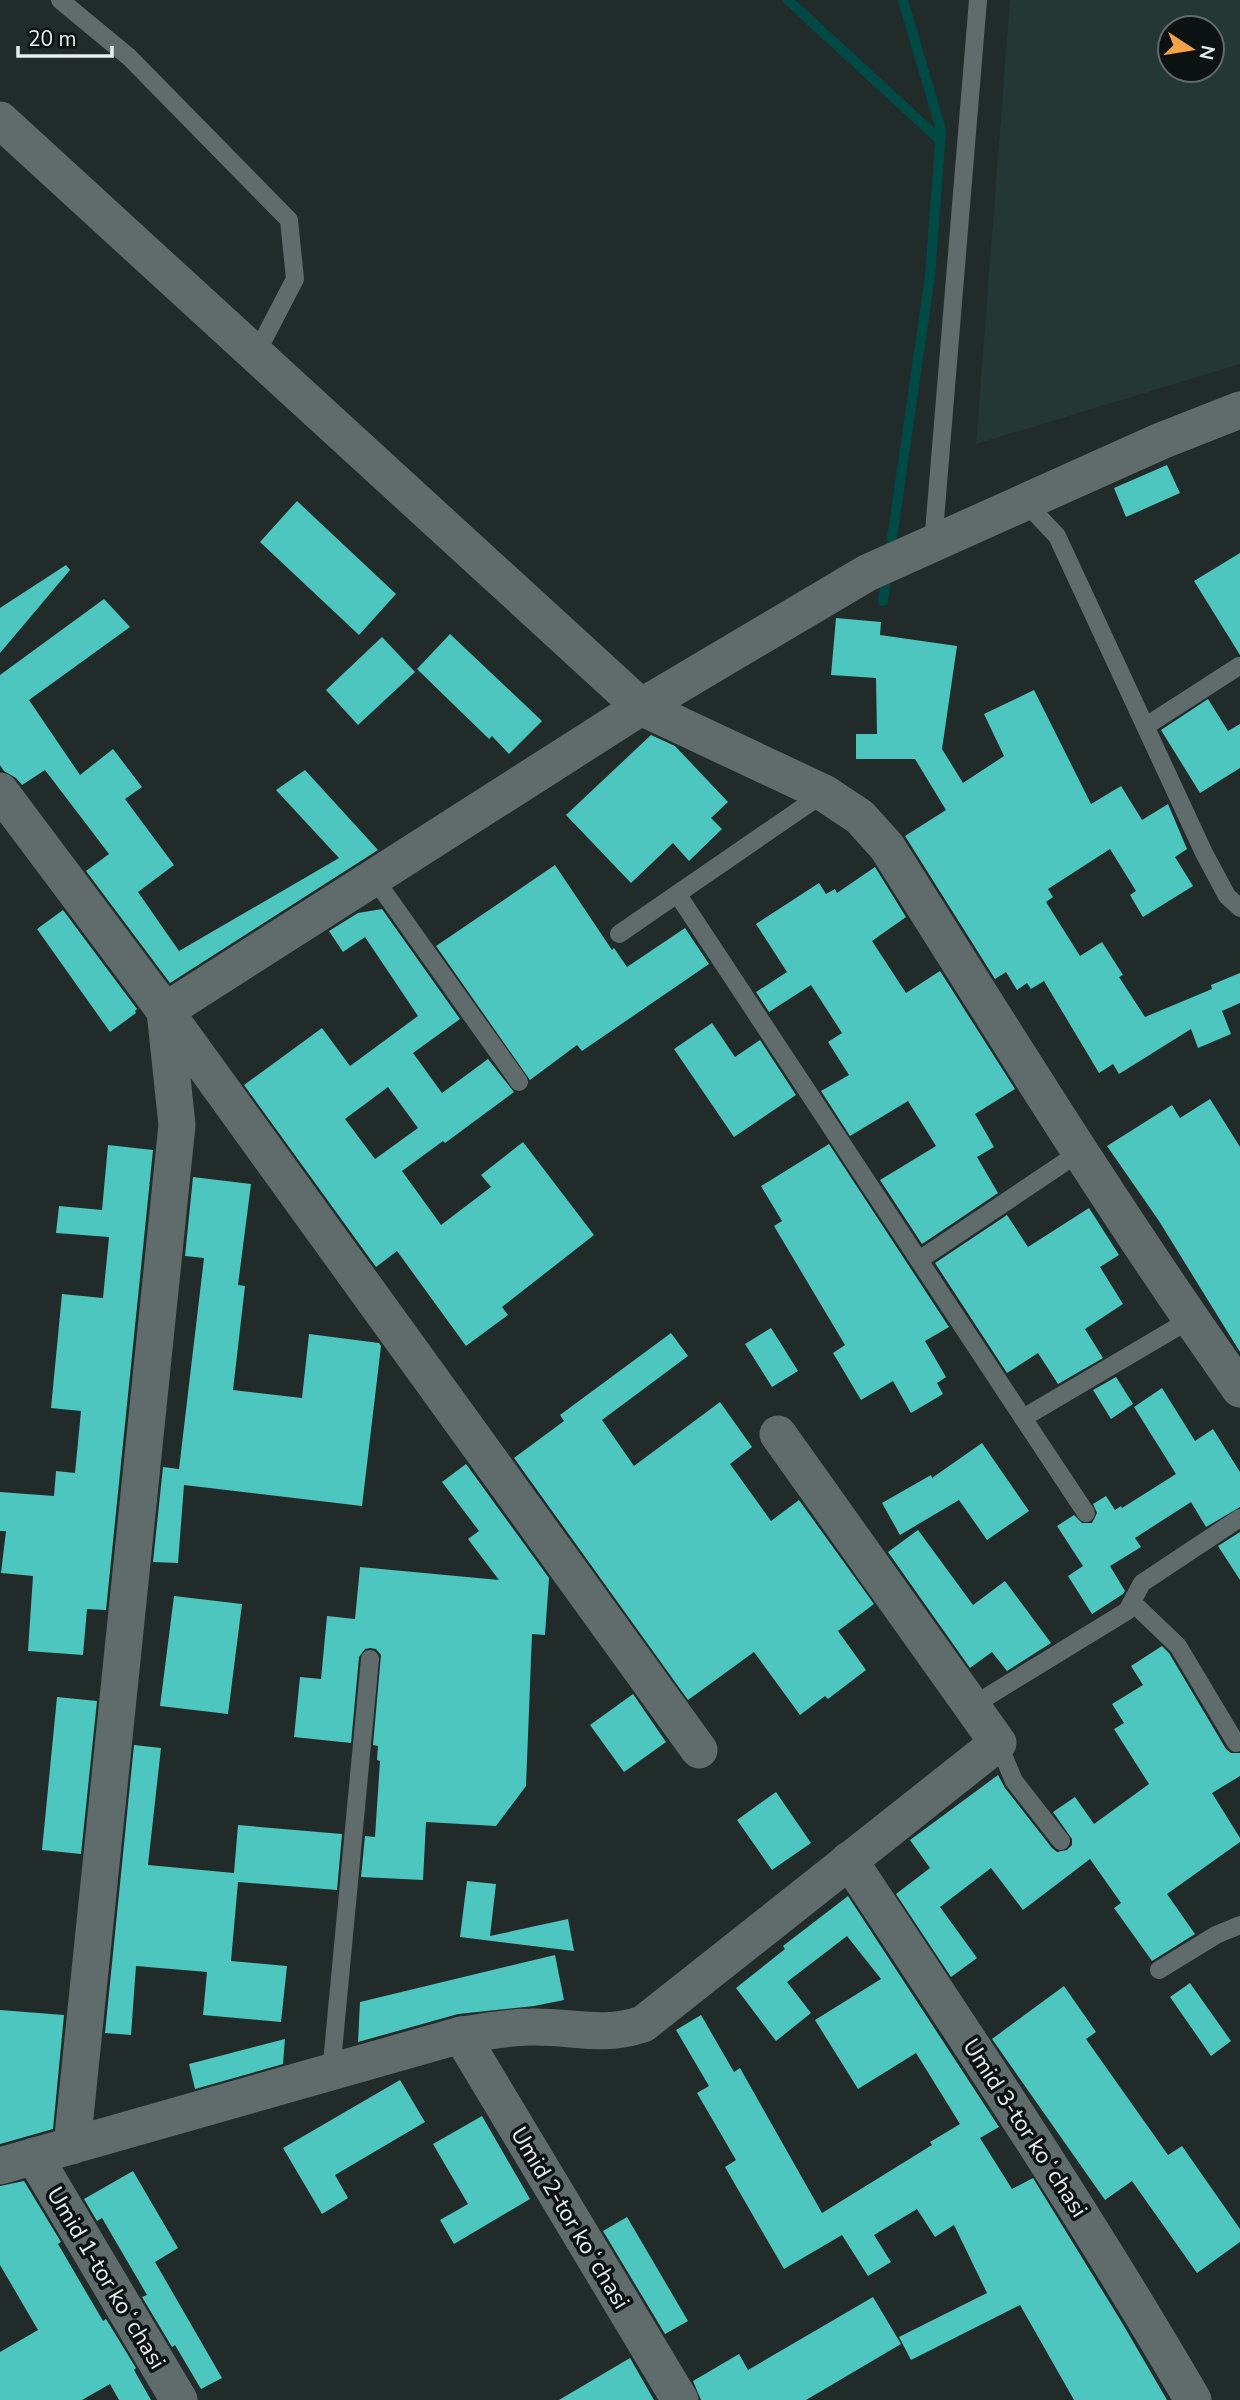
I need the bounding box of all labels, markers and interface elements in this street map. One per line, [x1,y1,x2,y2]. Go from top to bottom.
scale bar [18,14,112,58]
north arrow [1156,14,1226,84]
text: 20 m [28,25,77,53]
text: N [1192,43,1221,62]
street label: Umid 3-tor koʻchasi [956,2033,1094,2223]
street label: Umid 2-tor koʻchasi [503,2121,637,2315]
street label: Umid 1-tor koʻchasi [39,2181,173,2375]

